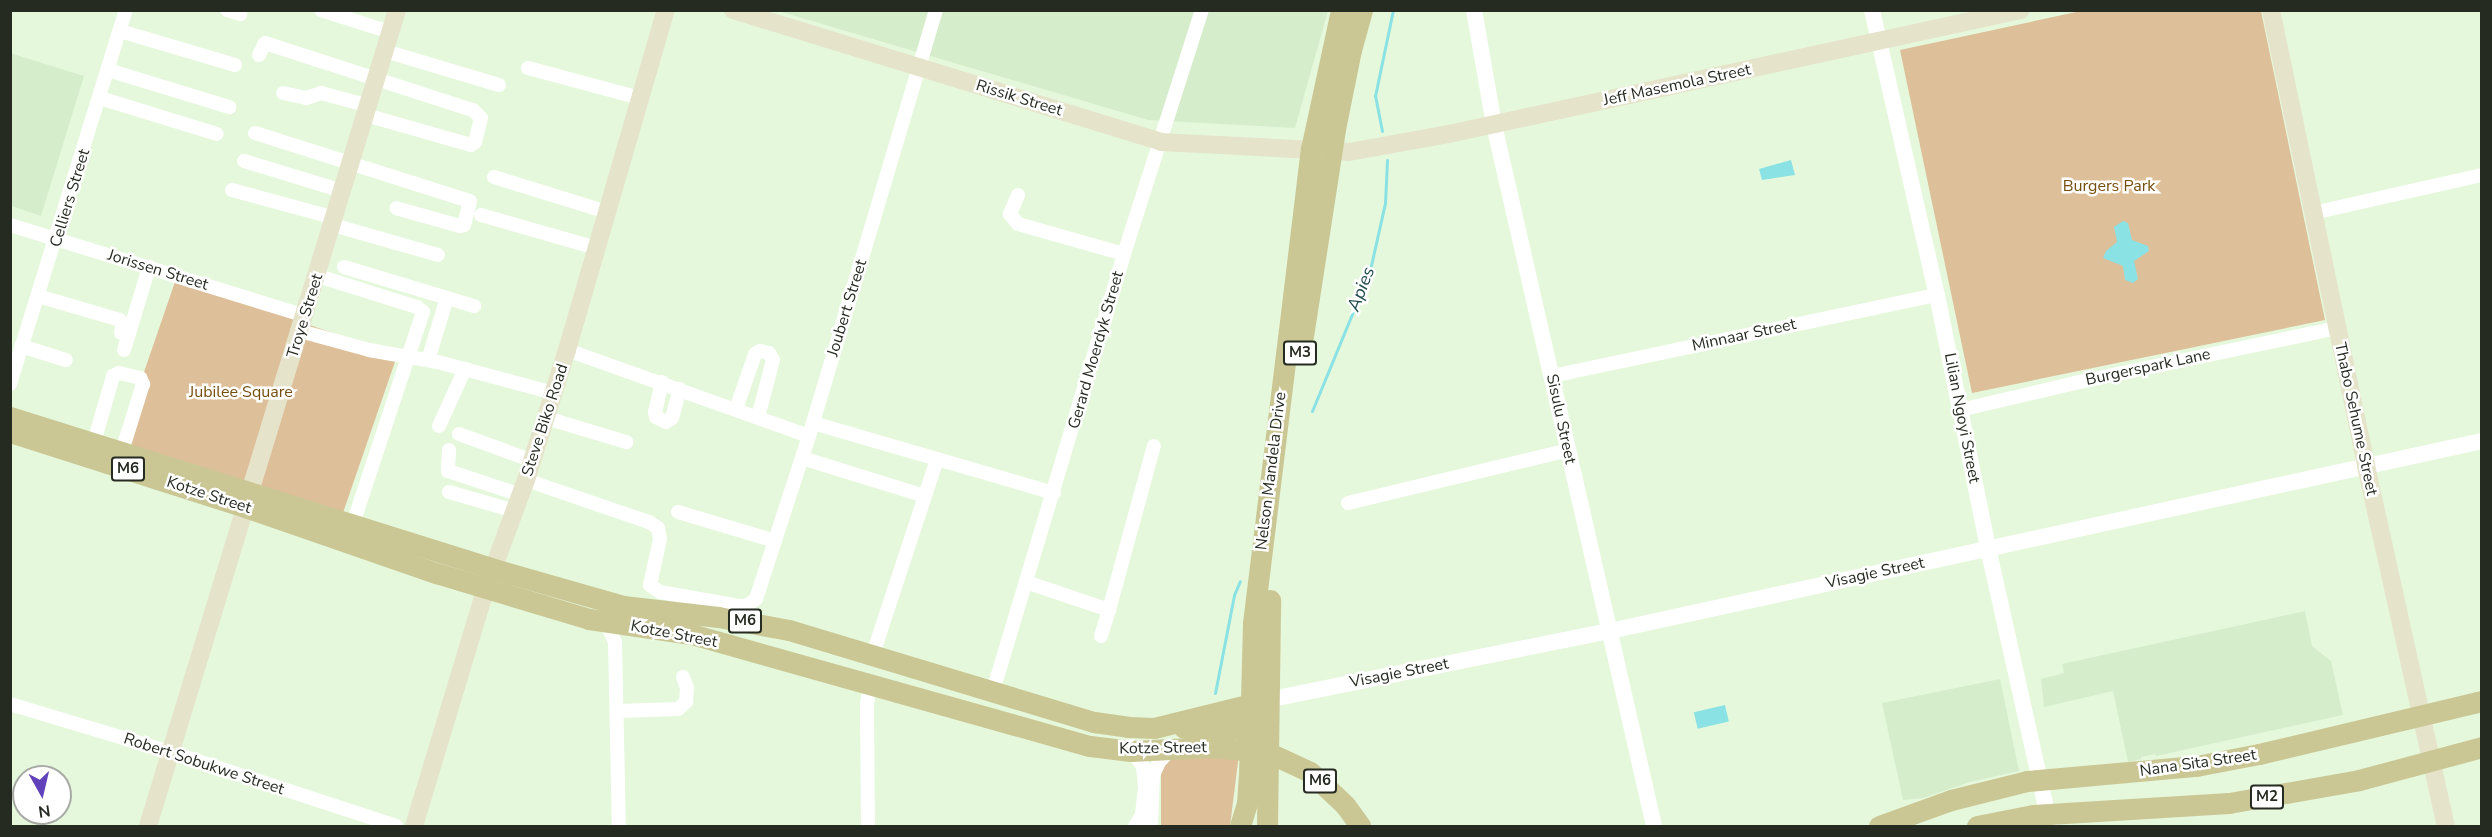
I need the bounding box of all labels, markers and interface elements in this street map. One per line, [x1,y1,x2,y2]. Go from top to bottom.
street label: Jeff Masemola Street [1602,60,1752,110]
street label: Rissik Street [974,76,1064,120]
street label: Celliers Street [46,147,94,249]
park label: Burgers Park [2063,176,2155,196]
street label: Jorissen Street [105,246,211,294]
street label: Joubert Street [823,257,871,359]
water label: Apies [1343,264,1379,314]
street label: Gerard Moerdyk Street [1064,269,1128,431]
street label: Troye Street [283,271,327,361]
street label: Minnaar Street [1690,315,1798,355]
road number: M3 [1282,341,1318,365]
street label: Thabo Sehume Street [2330,341,2382,497]
street label: Burgerspark Lane [2084,344,2212,390]
street label: Lilian Ngoyi Street [1940,351,1984,485]
street label: Steve Biko Road [518,361,572,479]
street label: Sisulu Street [1542,372,1580,466]
park label: Jubilee Square [189,382,293,402]
street label: Nelson Mandela Drive [1252,391,1290,551]
road number: M6 [110,457,146,481]
street label: Kotze Street [164,472,254,518]
street label: Visagie Street [1824,553,1926,593]
road number: M6 [727,609,763,633]
street label: Kotze Street [629,616,719,652]
street label: Visagie Street [1348,654,1450,692]
street label: Robert Sobukwe Street [121,729,287,799]
street label: Kotze Street [1119,738,1207,758]
street label: Nana Sita Street [2139,745,2257,781]
north arrow [12,765,72,825]
road number: M6 [1302,769,1338,793]
road number: M2 [2249,785,2285,809]
text: N [37,799,52,823]

